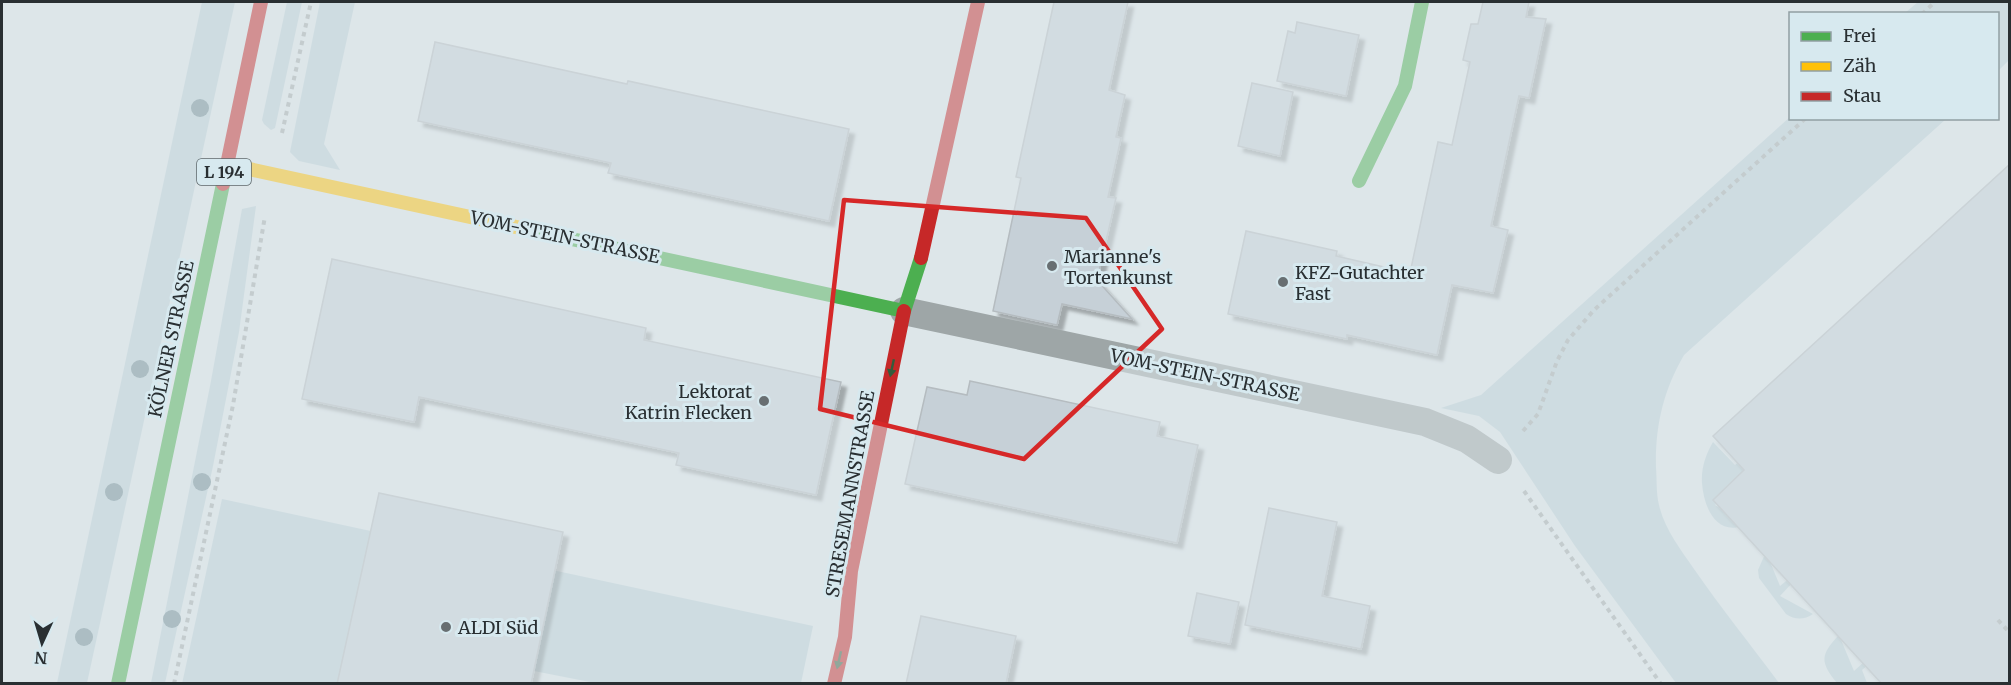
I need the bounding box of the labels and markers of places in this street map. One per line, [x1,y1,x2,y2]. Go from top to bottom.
place label: Marianne's Tortenkunst [1064,245,1173,289]
marker: Marianne's Tortenkunst [1045,259,1059,273]
place label: KFZ-Gutachter Fast [1295,261,1425,305]
marker: KFZ-Gutachter Fast [1276,275,1290,289]
place label: Lektorat Katrin Flecken [625,380,752,424]
marker: Lektorat Katrin Flecken [757,394,771,408]
place label: ALDI Süd [457,616,539,639]
marker: ALDI Süd [439,620,453,634]

